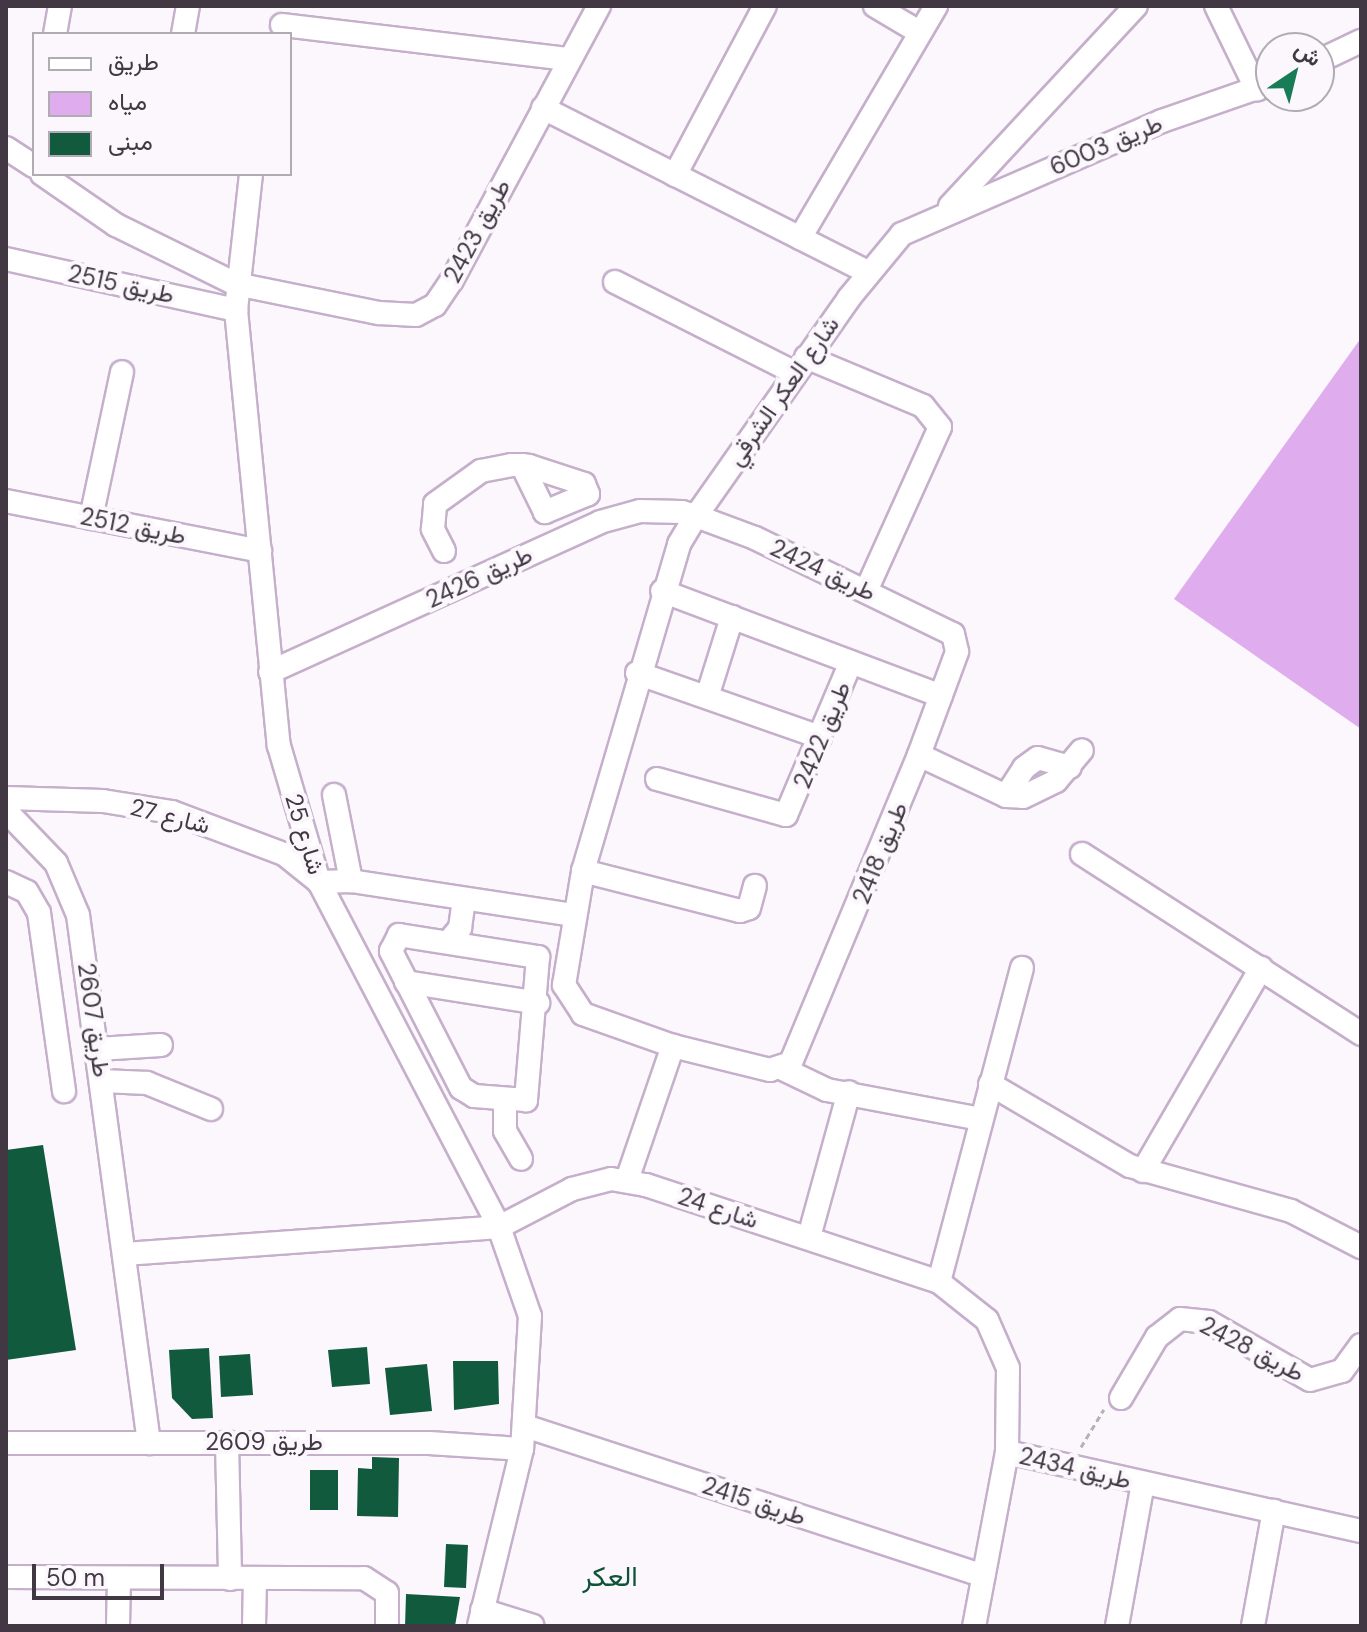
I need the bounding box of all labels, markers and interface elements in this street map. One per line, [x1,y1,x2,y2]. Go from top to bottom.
legend [32,32,292,176]
north arrow [1255,32,1335,112]
text: ش [1289,34,1327,73]
text: طريق [108,46,159,77]
text: مياه [108,86,147,117]
street label: طريق 6003 [1045,108,1167,182]
text: مبنى [108,126,153,157]
street label: طريق 2423 [438,174,516,288]
street label: طريق 2515 [65,259,177,309]
street label: شارع العكر الشرقي [721,311,845,471]
street label: طريق 2512 [78,502,188,550]
street label: طريق 2424 [766,533,880,607]
street label: طريق 2426 [421,540,537,614]
street label: طريق 2422 [788,677,856,793]
street label: شارع 25 [279,790,331,878]
street label: شارع 27 [127,792,213,840]
street label: طريق 2418 [847,798,913,908]
street label: طريق 2607 [72,961,116,1079]
street label: شارع 24 [674,1182,762,1234]
street label: طريق 2428 [1195,1310,1309,1388]
street label: طريق 2609 [205,1428,323,1456]
street label: طريق 2434 [1016,1441,1134,1495]
street label: طريق 2415 [698,1471,810,1531]
scale bar [36,1548,168,1598]
district label: العكر [582,1560,638,1594]
text: 50 m [46,1562,105,1593]

